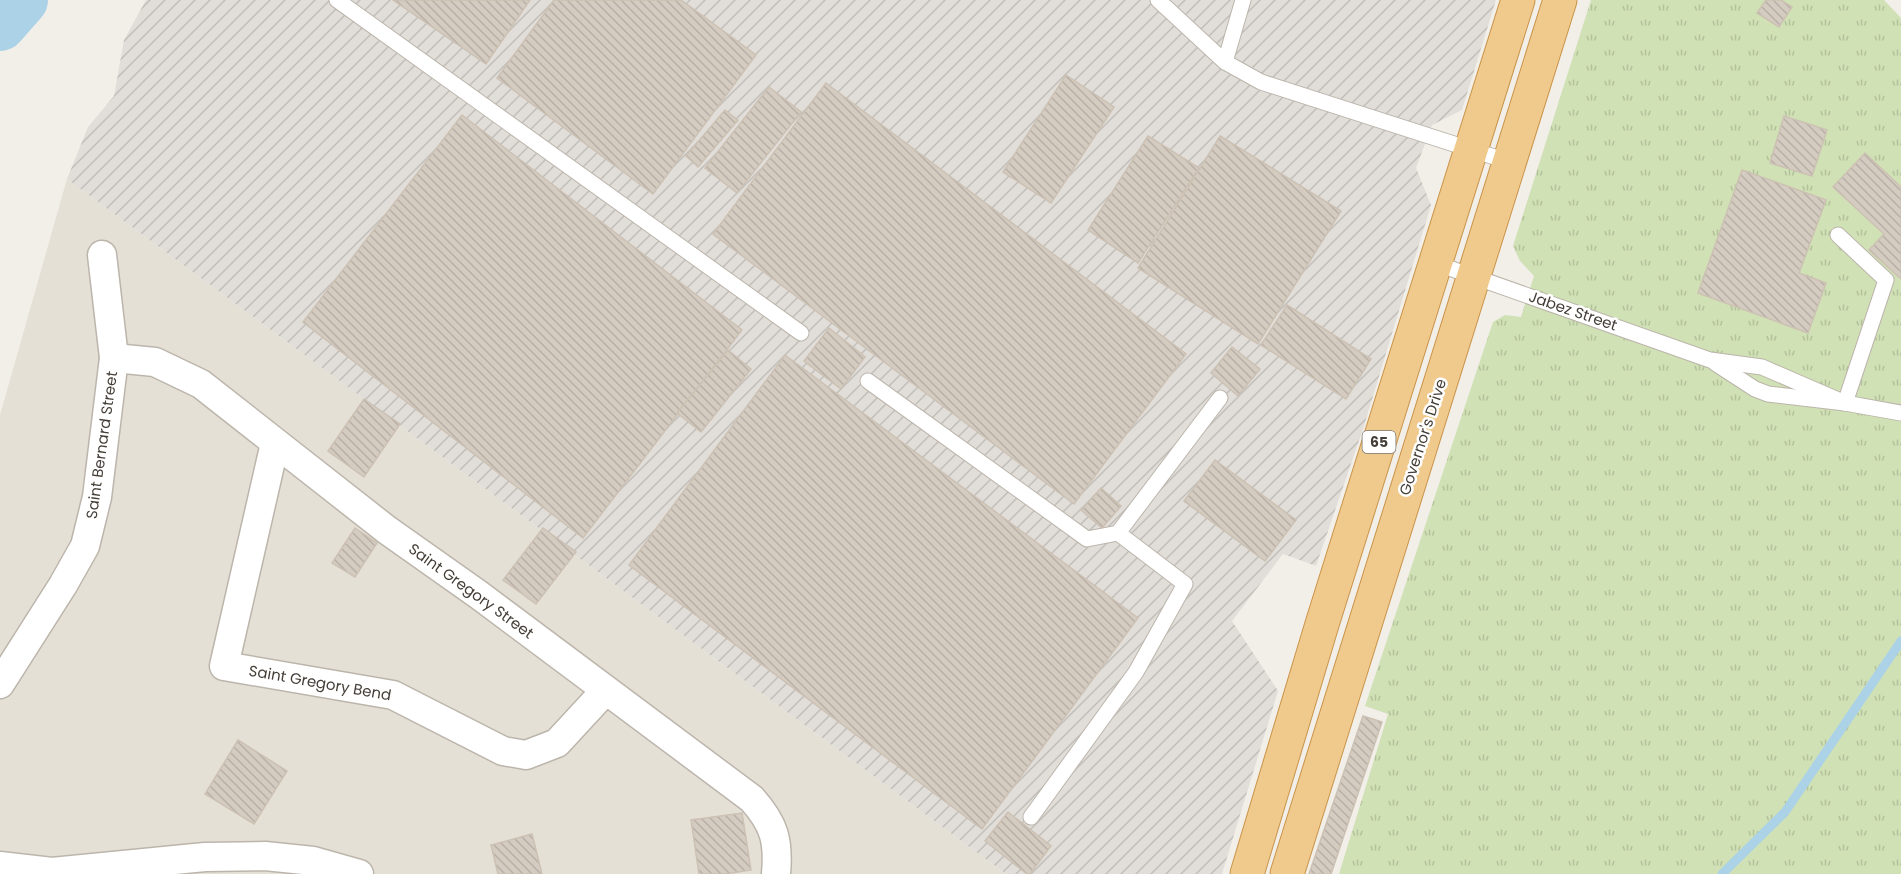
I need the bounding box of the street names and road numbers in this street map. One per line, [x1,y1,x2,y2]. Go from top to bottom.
street label: Jabez Street [1526,286,1620,335]
street label: Saint Bernard Street [81,370,122,520]
street label: Governor's Drive [1394,376,1451,498]
road number: 65 [1362,431,1396,453]
street label: Saint Gregory Street [404,538,538,643]
street label: Saint Gregory Bend [247,660,393,705]

